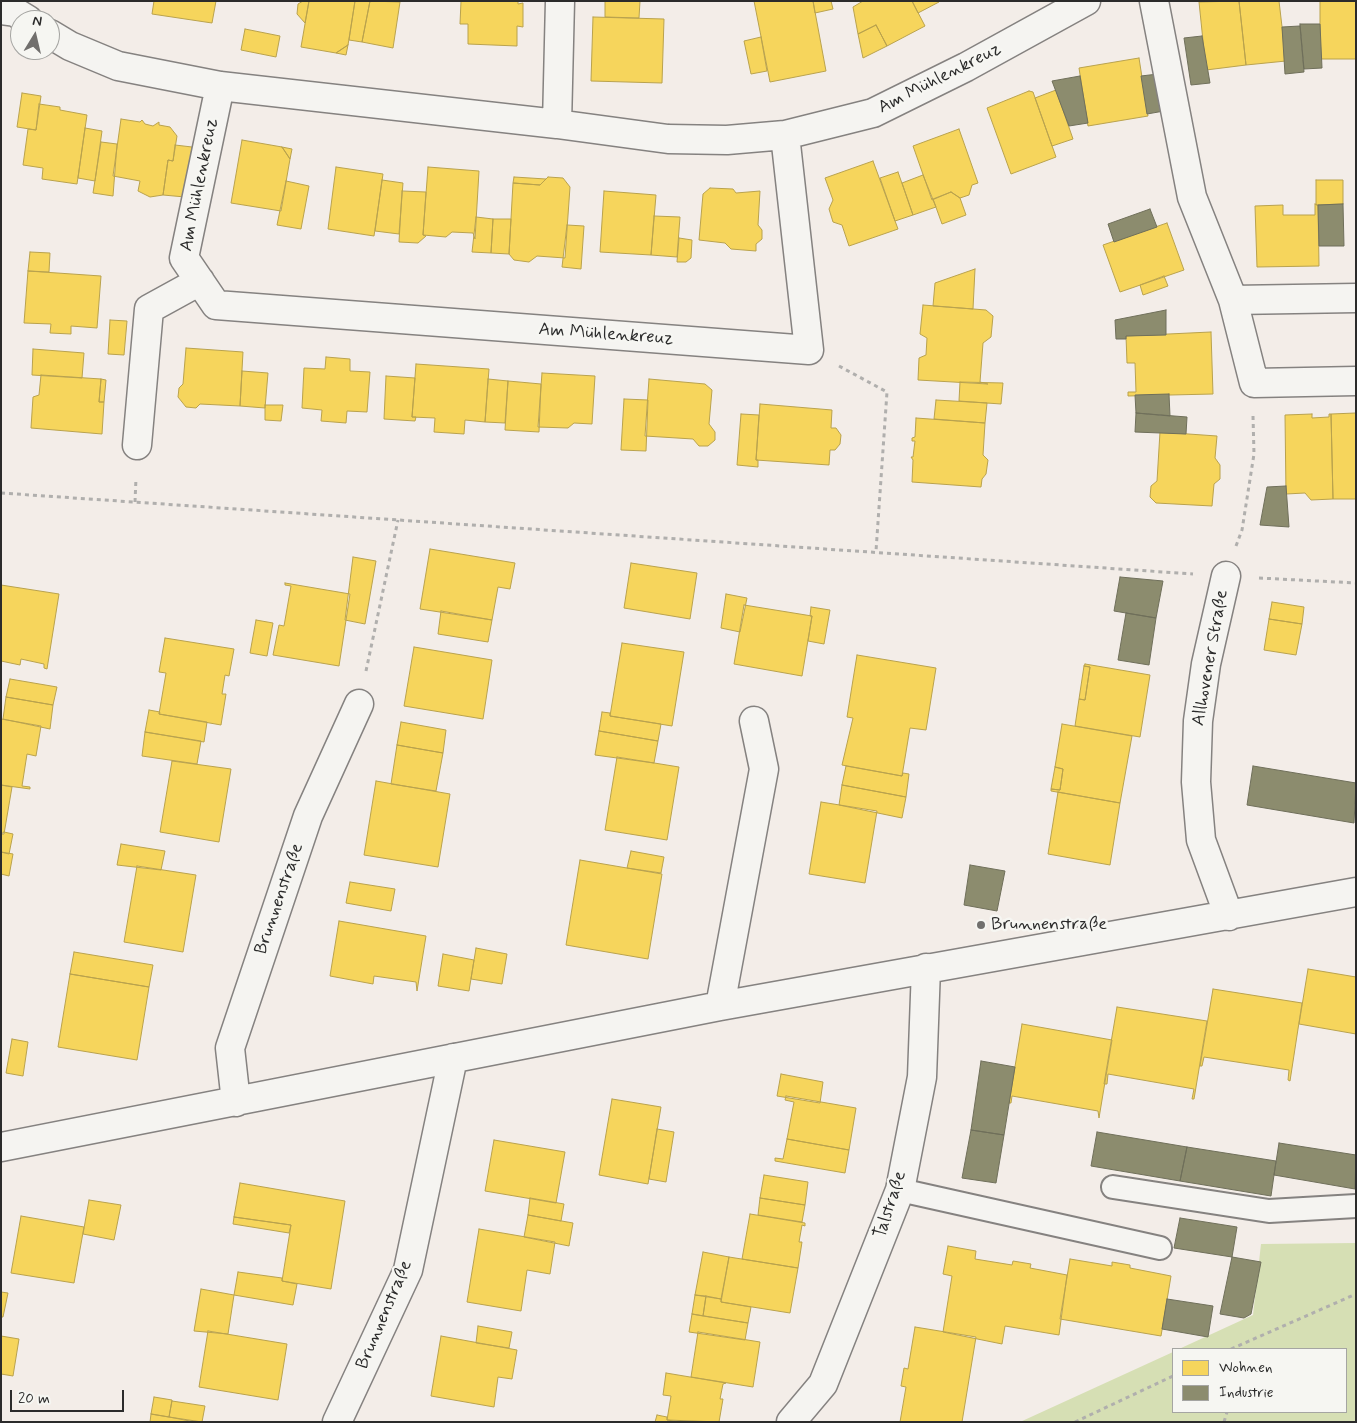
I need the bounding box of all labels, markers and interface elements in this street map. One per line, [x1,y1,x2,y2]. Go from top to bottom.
north arrow [10,10,60,60]
text: N [31,12,43,31]
street label: Am Mühlenkreuz [875,39,1005,119]
street label: Am Mühlenkreuz [176,117,224,253]
street label: Am Mühlenkreuz [538,320,674,350]
street label: Allhovener Straße [1188,588,1234,728]
street label: Brunnenstraße [251,841,309,957]
place label: Brunnenstraße [991,914,1107,936]
marker: Brunnenstraße [975,919,987,931]
street label: Talstraße [870,1169,912,1241]
street label: Brunnenstraße [352,1257,418,1373]
legend [1172,1348,1347,1413]
text: Wohnen [1219,1358,1273,1378]
scale bar [12,1380,126,1412]
text: Industrie [1219,1383,1274,1403]
text: 20 m [18,1389,50,1409]

